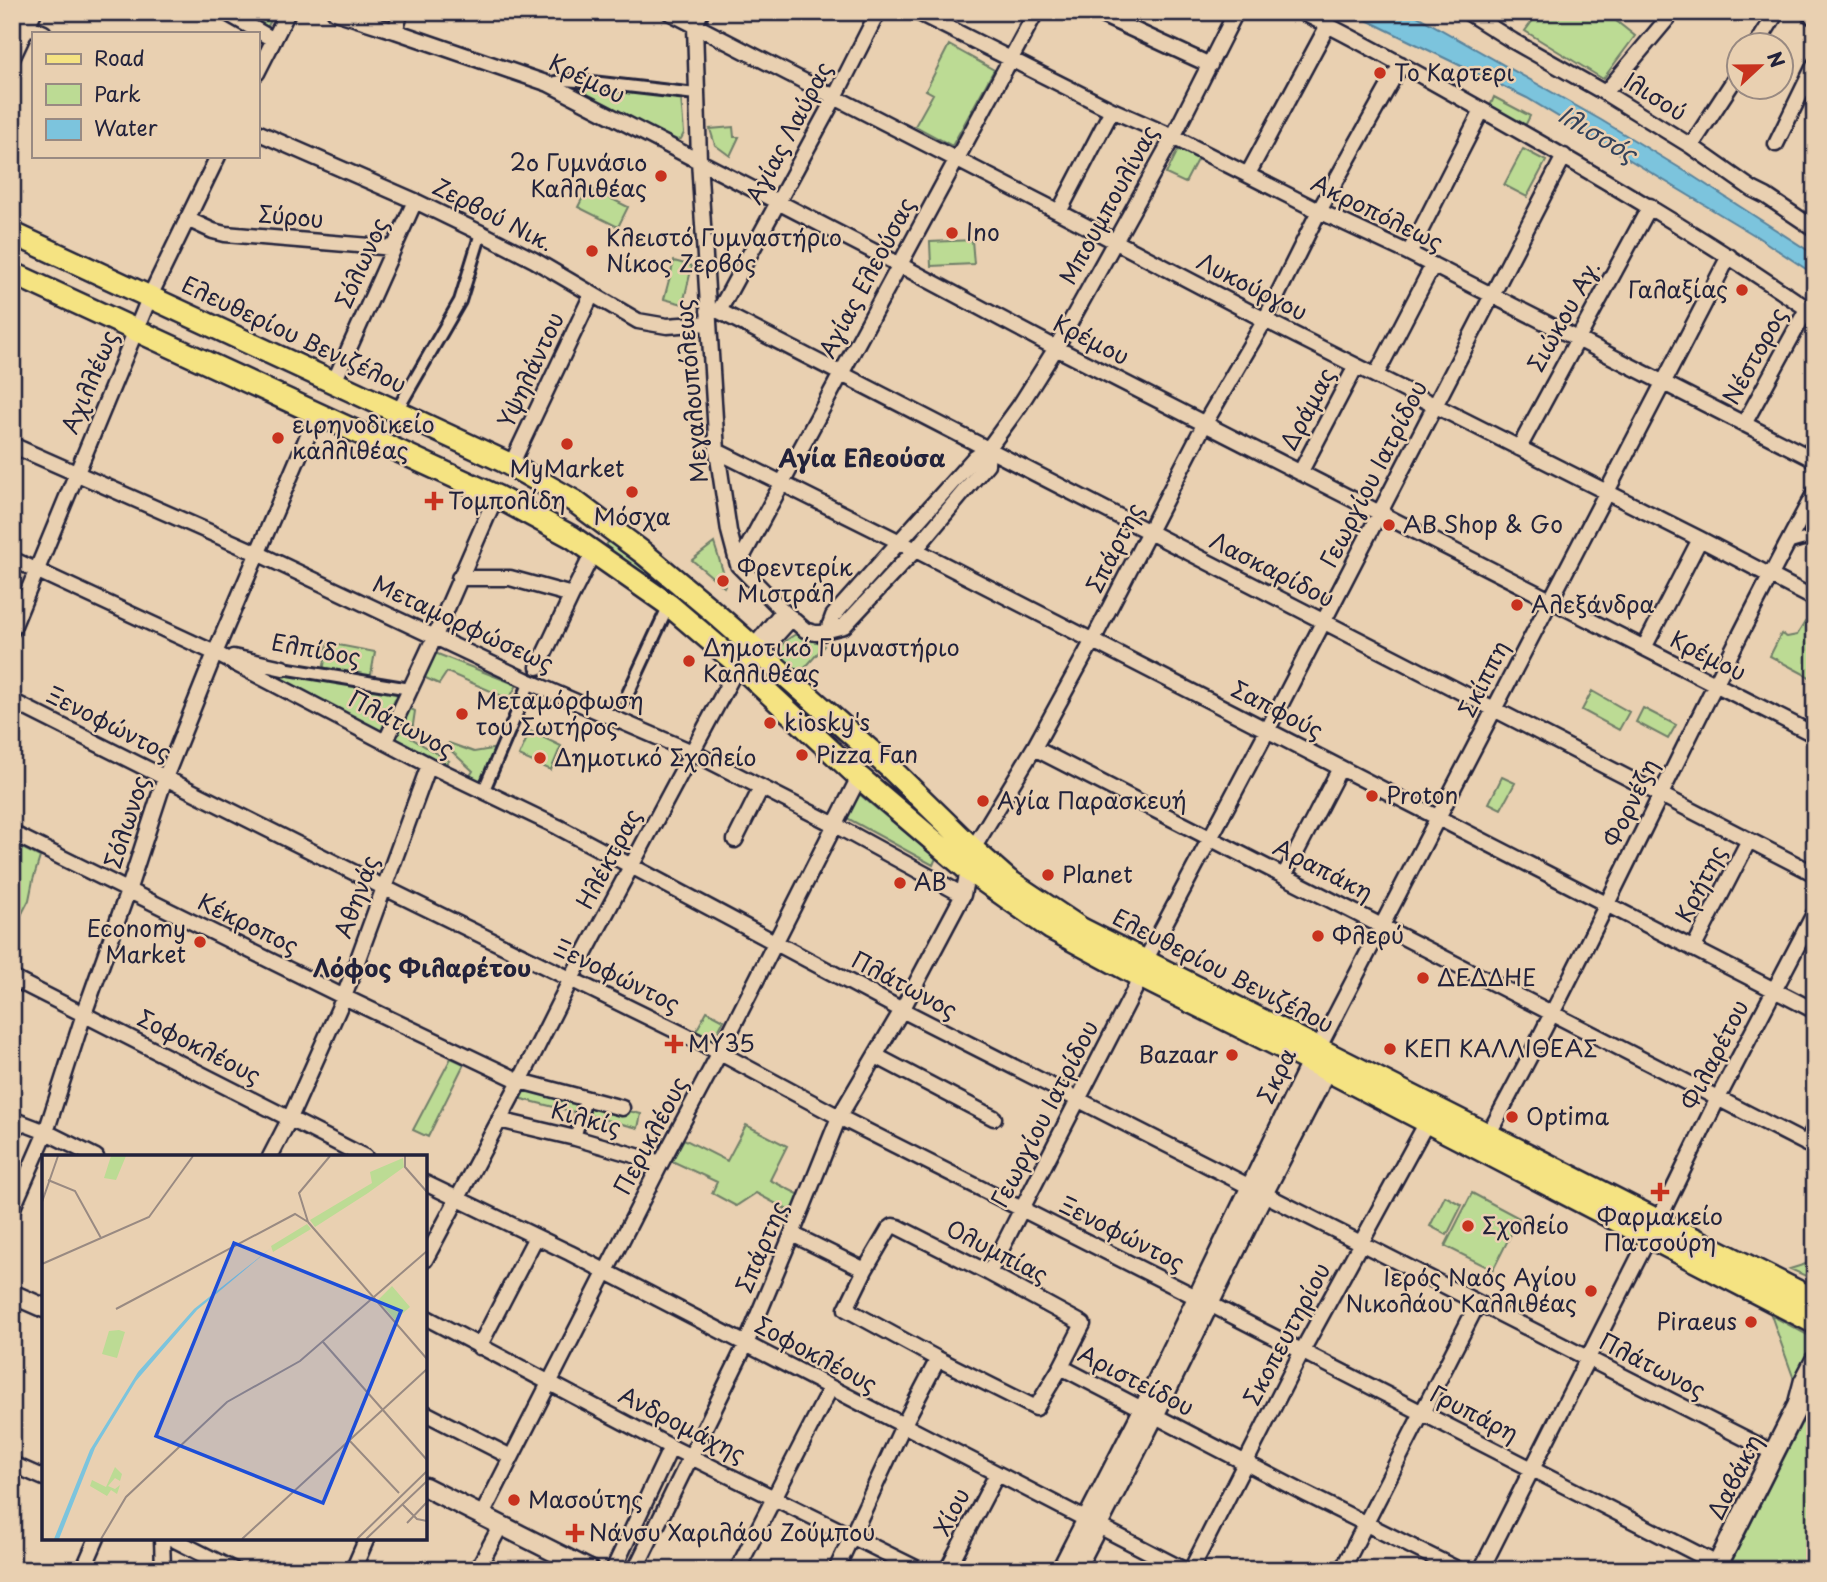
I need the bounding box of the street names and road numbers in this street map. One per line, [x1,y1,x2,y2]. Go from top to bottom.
street label: Κρέμου [543,44,632,111]
street label: Αγίας Λαύρας [735,55,840,210]
street label: Ιλισού [1617,63,1694,129]
street label: Μπουμπουλίνας [1049,118,1166,290]
street label: Ακροπόλεως [1306,165,1450,259]
street label: Ζερβού Νικ. [427,168,560,259]
street label: Αγίας Ελεούσας [809,191,923,364]
street label: Σύρου [257,195,325,236]
street label: Σόλωνος [325,212,396,313]
street label: Λυκούργου [1191,243,1314,329]
street label: Σιώκου Αγ. [1518,253,1608,378]
street label: Ελευθερίου Βενιζέλου [176,266,413,401]
street label: Μεγαλουπόλεως [665,298,716,485]
street label: Νέστορος [1713,300,1795,410]
street label: Κρέμου [1047,305,1136,373]
street label: Υψηλάντου [488,306,572,433]
street label: Αχιλλέως [51,324,126,439]
street label: Δράμας [1270,361,1343,456]
street label: Γεωργίου Ιατρίδου [1310,374,1435,573]
street label: Σπάρτης [1076,496,1151,598]
street label: Λασκαρίδου [1204,522,1341,615]
street label: Μεταμορφώσεως [367,565,560,680]
street label: Κρέμου [1664,621,1753,689]
street label: Ελπίδος [269,623,364,674]
street label: Σκίππη [1448,634,1517,723]
street label: Σαπφούς [1226,671,1330,747]
street label: Ξενοφώντος [41,676,178,769]
street label: Πλάτωνος [342,680,461,765]
street label: Φορνέζη [1593,752,1666,853]
street label: Σόλωνος [94,771,157,872]
street label: Ηλέκτρας [567,802,649,915]
street label: Αραπάκη [1268,829,1380,909]
street label: Κρήτης [1665,838,1734,928]
street label: Αθηνάς [324,850,387,943]
street label: Κέκροπος [192,883,305,962]
street label: Ελευθερίου Βενιζέλου [1107,899,1341,1041]
street label: Ξενοφώντος [549,929,687,1020]
street label: Πλάτωνος [845,941,964,1026]
street label: Φιλαρέτου [1671,993,1756,1116]
street label: Σοφοκλέους [132,1000,267,1092]
street label: Γεωργίου Ιατρίδου [981,1014,1106,1213]
street label: Σκρα [1247,1042,1304,1109]
street label: Περικλέους [604,1070,696,1201]
street label: Κιλκίς [547,1091,625,1144]
street label: Ξενοφώντος [1054,1186,1191,1279]
street label: Σπάρτης [726,1195,796,1298]
street label: Ολυμπίας [941,1210,1055,1291]
street label: Σκοπευτηρίου [1233,1256,1338,1411]
street label: Σοφοκλέους [749,1307,884,1401]
street label: Πλάτωνος [1593,1323,1712,1407]
street label: Αριστείδου [1073,1336,1201,1424]
street label: Γρυπάρη [1424,1375,1525,1450]
street label: Ανδρομάχης [613,1377,752,1471]
street label: Δαβάκη [1697,1428,1770,1525]
street label: Χίου [924,1481,978,1541]

